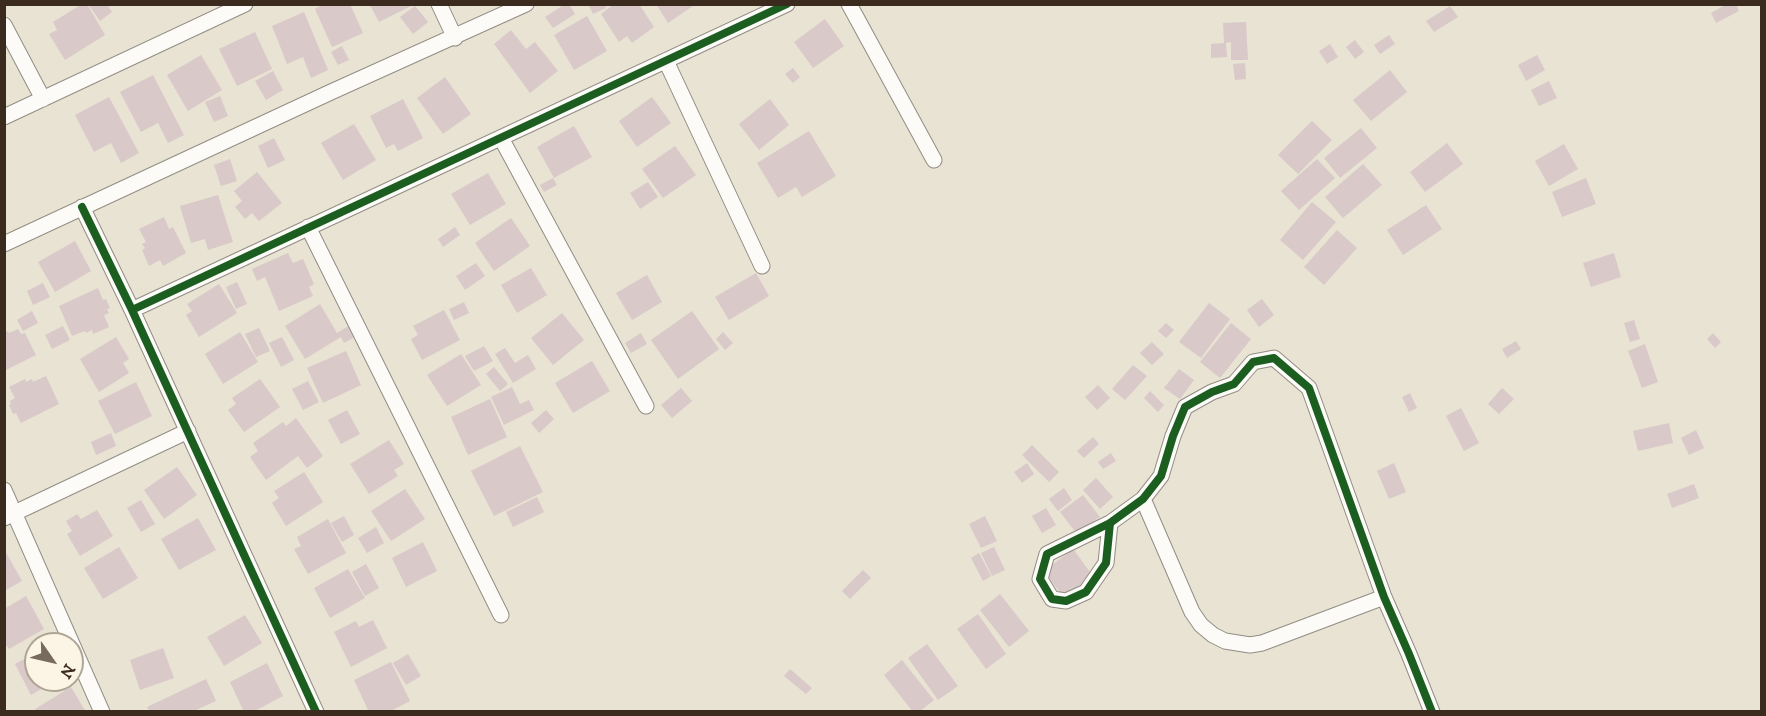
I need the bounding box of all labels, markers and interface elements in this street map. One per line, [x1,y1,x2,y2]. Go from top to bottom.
north arrow [24,632,84,692]
text: N [55,660,79,682]

